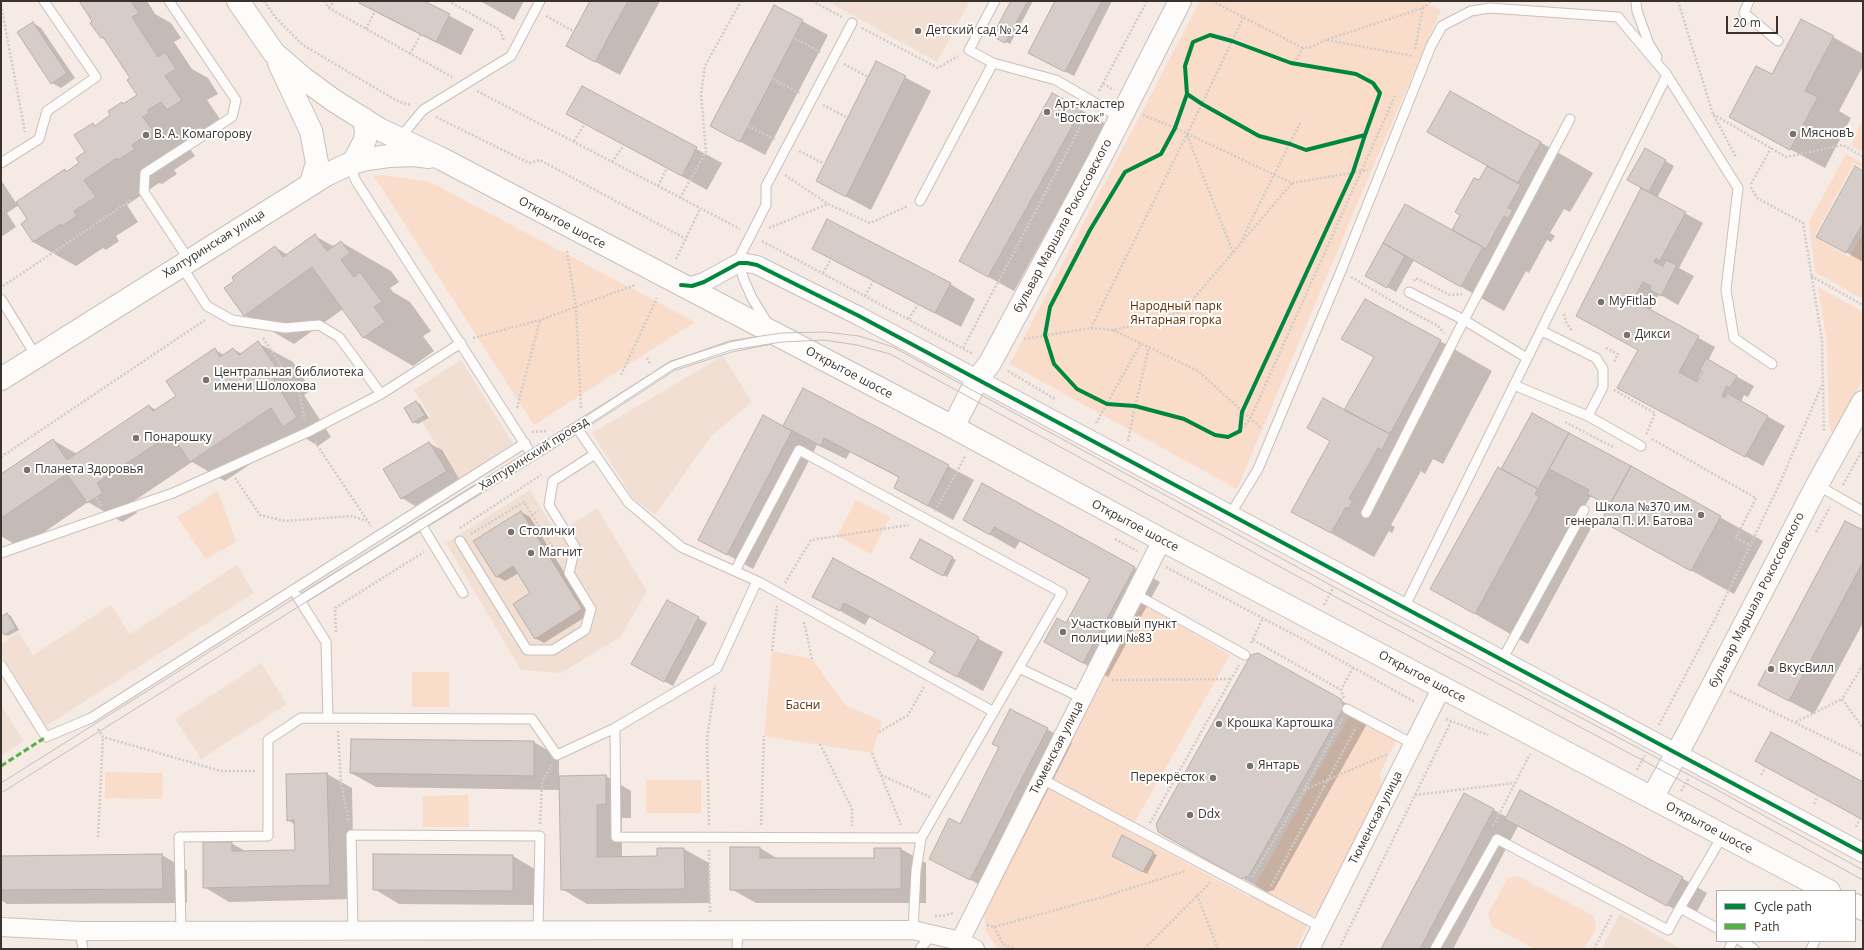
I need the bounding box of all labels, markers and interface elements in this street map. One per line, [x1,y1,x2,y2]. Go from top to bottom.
scale bar [1728,8,1780,34]
text: 20 m [1733,14,1761,31]
place label: Детский сад № 24 [926,24,1028,38]
marker: Детский сад № 24 [913,26,923,36]
place label: Арт-кластер "Восток" [1055,98,1125,126]
marker: Арт-кластер "Восток" [1042,107,1052,117]
place label: МясновЪ [1801,127,1854,141]
place label: В. А. Комагорову [154,128,252,142]
marker: МясновЪ [1788,129,1798,139]
marker: В. А. Комагорову [141,130,151,140]
street label: бульвар Маршала Рокоссовского [1011,137,1115,315]
street label: Открытое шоссе [516,194,608,252]
street label: Халтуринская улица [160,207,268,281]
place label: MyFitlab [1609,295,1656,309]
marker: MyFitlab [1596,297,1606,307]
park label: Народный парк Янтарная горка [1130,300,1222,328]
place label: Дикси [1635,328,1670,342]
marker: Дикси [1622,330,1632,340]
street label: Открытое шоссе [803,344,895,402]
place label: Центральная библиотека имени Шолохова [214,366,364,394]
marker: Центральная библиотека имени Шолохова [201,375,211,385]
street label: Халтуринский проезд [477,414,591,494]
place label: Понарошку [144,431,212,445]
marker: Понарошку [131,433,141,443]
place label: Планета Здоровья [35,463,143,477]
marker: Планета Здоровья [22,465,32,475]
street label: Открытое шоссе [1089,497,1181,555]
place label: Школа №370 им. генерала П. И. Батова [1565,501,1693,529]
marker: Школа №370 им. генерала П. И. Батова [1696,510,1706,520]
street label: бульвар Маршала Рокоссовского [1706,510,1808,690]
place label: Столички [519,525,575,539]
marker: Столички [506,527,516,537]
place label: Магнит [539,546,583,560]
marker: Магнит [526,548,536,558]
place label: Участковый пункт полиции №83 [1071,618,1177,646]
marker: Участковый пункт полиции №83 [1058,627,1068,637]
street label: Открытое шоссе [1376,648,1468,706]
place label: ВкусВилл [1779,662,1834,676]
marker: ВкусВилл [1766,664,1776,674]
park label: Басни [786,699,820,713]
street label: Тюменская улица [1027,699,1087,797]
place label: Крошка Картошка [1227,717,1333,731]
marker: Крошка Картошка [1214,719,1224,729]
place label: Янтарь [1258,759,1300,773]
marker: Янтарь [1245,761,1255,771]
street label: Тюменская улица [1346,769,1406,867]
place label: Перекрёсток [1130,771,1205,785]
marker: Перекрёсток [1208,773,1218,783]
street label: Открытое шоссе [1663,799,1755,857]
place label: Ddx [1198,808,1220,822]
marker: Ddx [1185,810,1195,820]
legend [1716,890,1856,942]
text: Cycle path [1754,898,1812,915]
text: Path [1754,918,1780,935]

